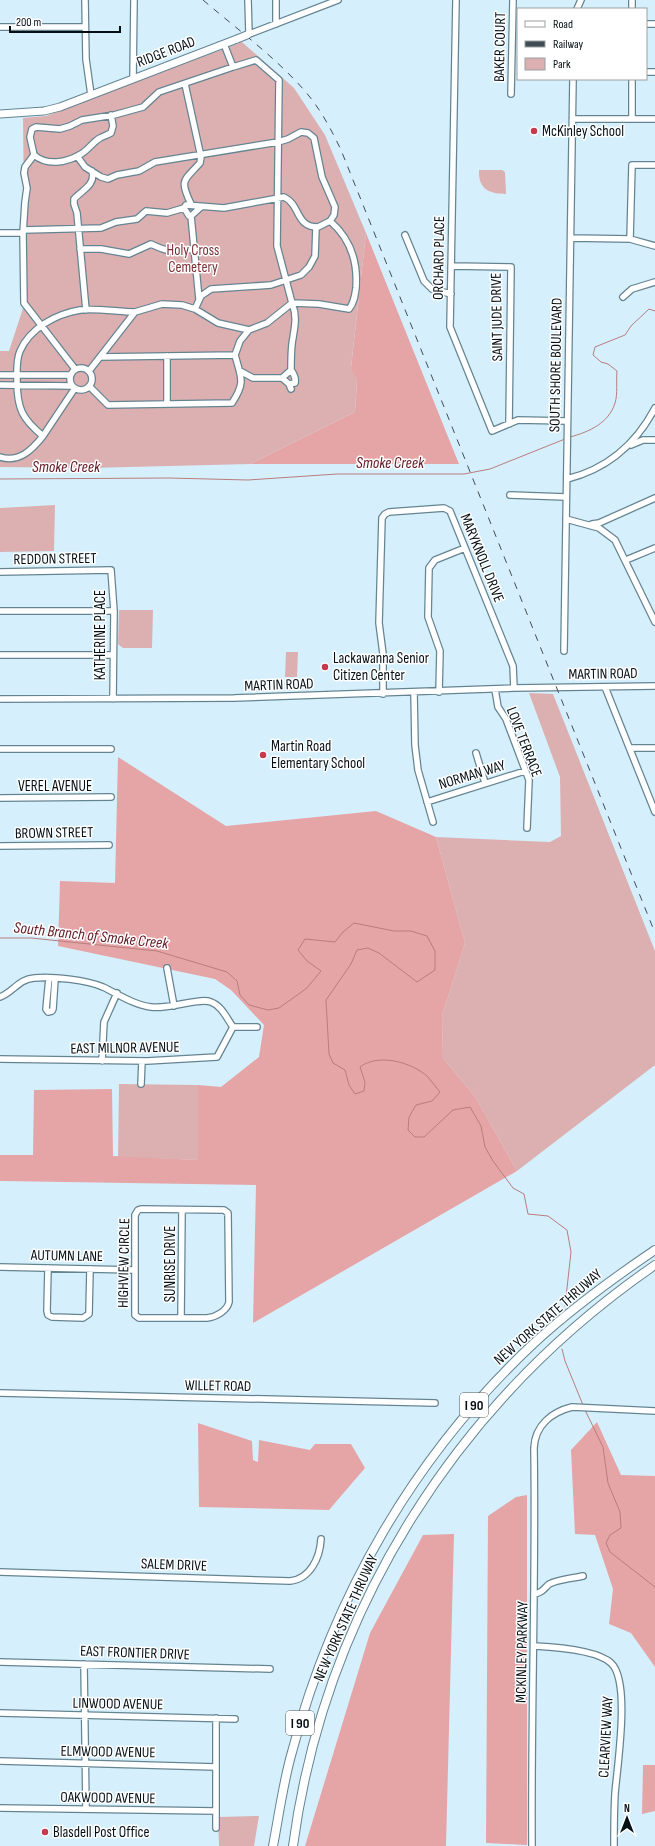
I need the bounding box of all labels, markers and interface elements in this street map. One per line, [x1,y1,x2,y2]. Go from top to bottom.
scale bar [10,8,120,34]
legend [517,8,647,80]
street label: BAKER COURT [490,12,510,82]
text: 200 m [16,15,42,30]
text: Road [553,17,573,32]
street label: RIDGE ROAD [134,32,198,72]
text: Railway [553,37,584,52]
text: Park [553,57,571,72]
place label: McKinley School [542,122,624,141]
marker: McKinley School [529,126,539,136]
street label: ORCHARD PLACE [429,216,449,300]
park label: Holy Cross Cemetery [167,241,219,277]
street label: SAINT JUDE DRIVE [487,272,507,362]
street label: SOUTH SHORE BOULEVARD [545,298,567,432]
water label: Smoke Creek [356,454,425,473]
water label: Smoke Creek [32,458,101,477]
street label: MARYKNOLL DRIVE [456,511,508,605]
street label: REDDON STREET [13,549,97,569]
street label: KATHERINE PLACE [91,590,110,680]
place label: Lackawanna Senior Citizen Center [333,649,430,685]
marker: Lackawanna Senior Citizen Center [320,662,330,672]
street label: MARTIN ROAD [568,664,638,684]
street label: MARTIN ROAD [244,674,314,696]
street label: LOVE TERRACE [502,704,546,780]
place label: Martin Road Elementary School [271,737,365,773]
marker: Martin Road Elementary School [258,750,268,760]
street label: NORMAN WAY [436,756,508,794]
street label: VEREL AVENUE [18,777,92,796]
street label: BROWN STREET [15,823,93,843]
water label: South Branch of Smoke Creek [13,918,170,954]
street label: EAST MILNOR AVENUE [70,1038,180,1058]
street label: HIGHVIEW CIRCLE [114,1218,134,1308]
street label: SUNRISE DRIVE [161,1226,180,1302]
street label: AUTUMN LANE [30,1246,103,1266]
street label: NEW YORK STATE THRUWAY [490,1264,607,1369]
street label: WILLET ROAD [185,1376,251,1396]
road number: I 90 [460,1393,488,1417]
street label: NEW YORK STATE THRUWAY [309,1551,383,1685]
street label: SALEM DRIVE [141,1554,207,1576]
street label: MCKINLEY PARKWAY [512,1600,532,1703]
street label: EAST FRONTIER DRIVE [80,1642,190,1664]
street label: LINWOOD AVENUE [73,1694,163,1714]
street label: CLEARVIEW WAY [594,1695,618,1778]
road number: I 90 [286,1711,314,1735]
street label: ELMWOOD AVENUE [60,1742,156,1762]
street label: OAKWOOD AVENUE [60,1788,156,1808]
north arrow [607,1798,647,1838]
text: N [624,1802,630,1815]
place label: Blasdell Post Office [53,1823,150,1842]
marker: Blasdell Post Office [40,1827,50,1837]

